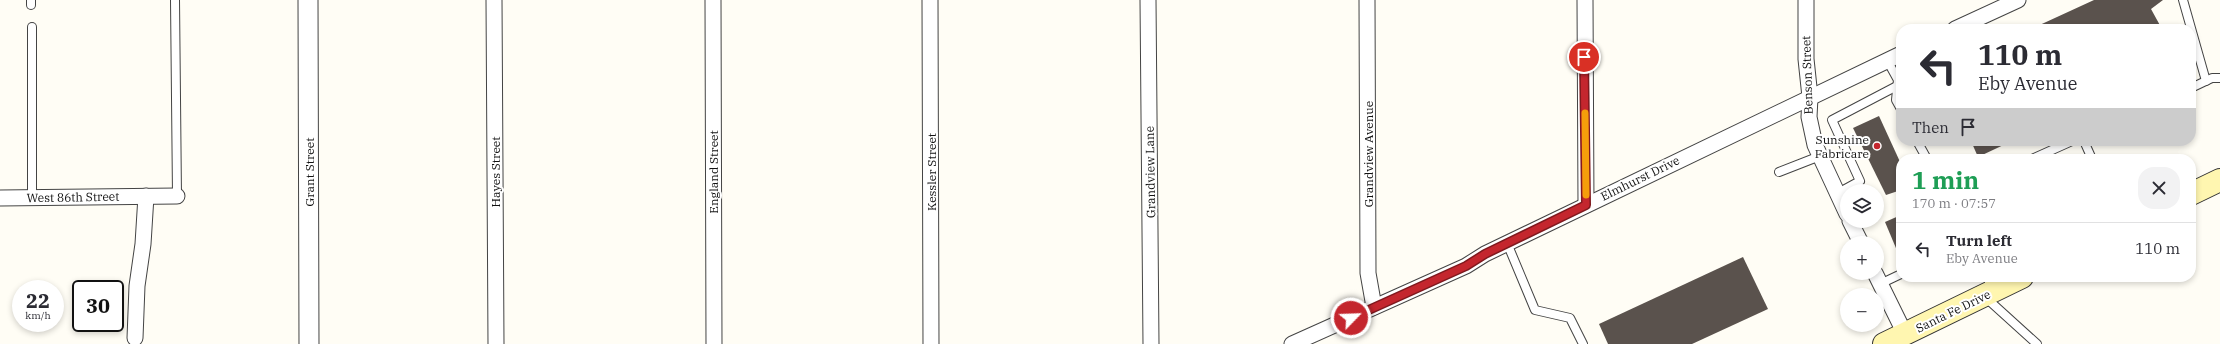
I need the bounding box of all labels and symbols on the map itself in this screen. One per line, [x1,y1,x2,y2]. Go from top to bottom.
street label: Benson Street [1798,35,1816,115]
pin [1567,40,1601,74]
street label: Grandview Avenue [1361,101,1376,207]
street label: Grandview Lane [1142,126,1158,218]
street label: England Street [706,130,721,214]
place label: Sunshine Fabricare [1815,132,1869,161]
street label: Kessler Street [924,133,939,211]
street label: Hayes Street [488,137,503,207]
street label: Grant Street [302,138,317,206]
marker: Sunshine Fabricare [1872,141,1882,151]
street label: Elmhurst Drive [1598,152,1682,204]
street label: West 86th Street [26,189,120,205]
speed limit sign: 30 [72,280,124,332]
street label: Santa Fe Drive [1913,286,1993,336]
position arrow [1330,297,1372,339]

